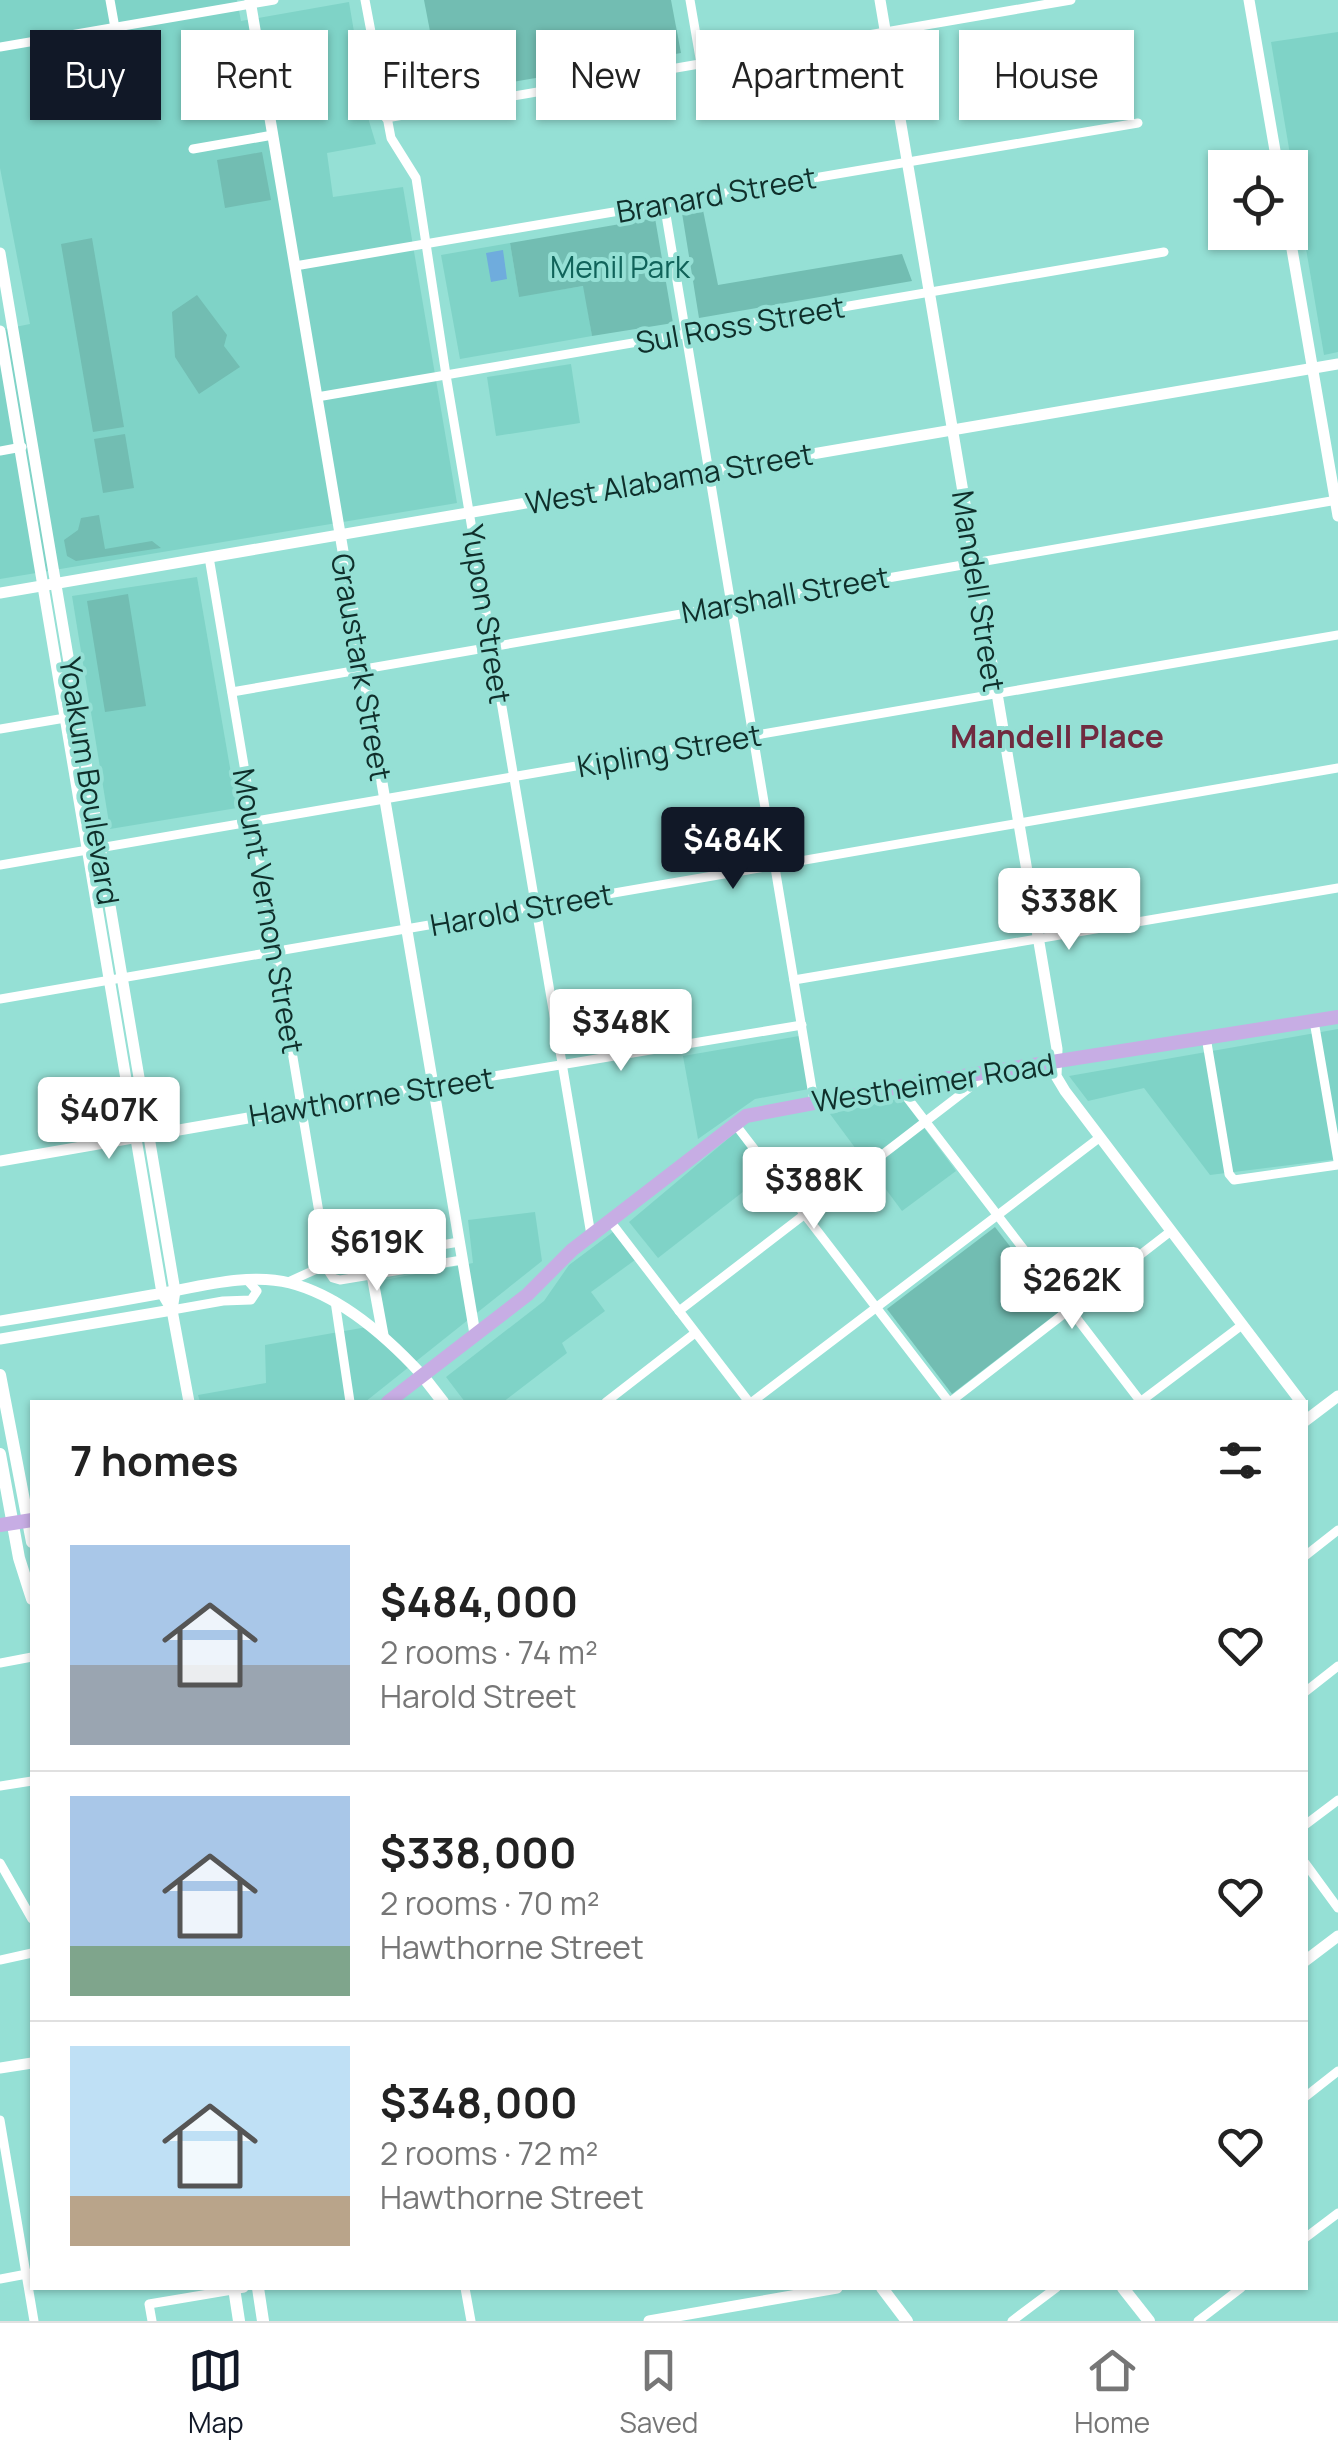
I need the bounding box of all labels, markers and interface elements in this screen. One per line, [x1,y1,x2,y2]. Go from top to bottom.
chip: Buy [30,30,161,120]
chip: Rent [181,30,328,120]
chip: Filters [348,30,516,120]
chip: New [536,30,676,120]
chip: Apartment [696,30,939,120]
chip: House [959,30,1134,120]
map controls [1208,150,1308,250]
button: locate [1208,150,1308,250]
street label: Branard Street [613,156,819,232]
park label: Menil Park [550,246,691,287]
street label: Sul Ross Street [632,285,848,363]
street label: West Alabama Street [522,433,816,523]
street label: Mandell Street [943,488,1015,694]
street label: Yupon Street [453,522,521,706]
street label: Graustark Street [322,550,402,784]
street label: Marshall Street [678,556,892,632]
street label: Yoakum Boulevard [50,654,130,908]
street label: Kipling Street [574,714,764,786]
district label: Mandell Place [950,714,1164,758]
street label: Mount Vernon Street [224,765,314,1057]
pin: $484K [663,807,803,892]
text: $484K [683,817,783,861]
pin: $338K [999,868,1139,953]
street label: Harold Street [427,873,615,945]
text: $338K [1020,878,1118,922]
pin: $348K [551,989,691,1074]
text: $348K [572,999,670,1043]
street label: Westheimer Road [809,1043,1057,1121]
street label: Hawthorne Street [246,1056,496,1136]
pin: $407K [39,1077,179,1162]
text: $407K [60,1087,158,1131]
pin: $388K [744,1147,884,1232]
text: $388K [765,1157,863,1201]
pin: $619K [307,1209,447,1294]
text: $619K [330,1219,424,1263]
pin: $262K [1002,1247,1142,1332]
text: $262K [1023,1257,1121,1301]
text: 7 homes [70,1431,238,1489]
icon: filters [1213,1433,1268,1488]
text: $484,000 [380,1572,578,1630]
icon: home [150,1585,270,1705]
icon: heart [1213,1618,1268,1673]
text: 2 rooms · 74 m² [380,1630,598,1674]
text: Harold Street [380,1674,577,1718]
text: $338,000 [380,1823,577,1881]
icon: home [150,1836,270,1956]
icon: heart [1213,1869,1268,1924]
text: 2 rooms · 70 m² [380,1881,600,1925]
text: Hawthorne Street [380,1925,644,1969]
text: $348,000 [380,2073,578,2131]
icon: home [150,2086,270,2206]
icon: heart [1213,2119,1268,2174]
text: 2 rooms · 72 m² [380,2131,598,2175]
text: Hawthorne Street [380,2175,644,2219]
tab: Map [188,2343,244,2441]
tab: Saved [620,2343,698,2441]
tab: Home [1074,2343,1150,2441]

